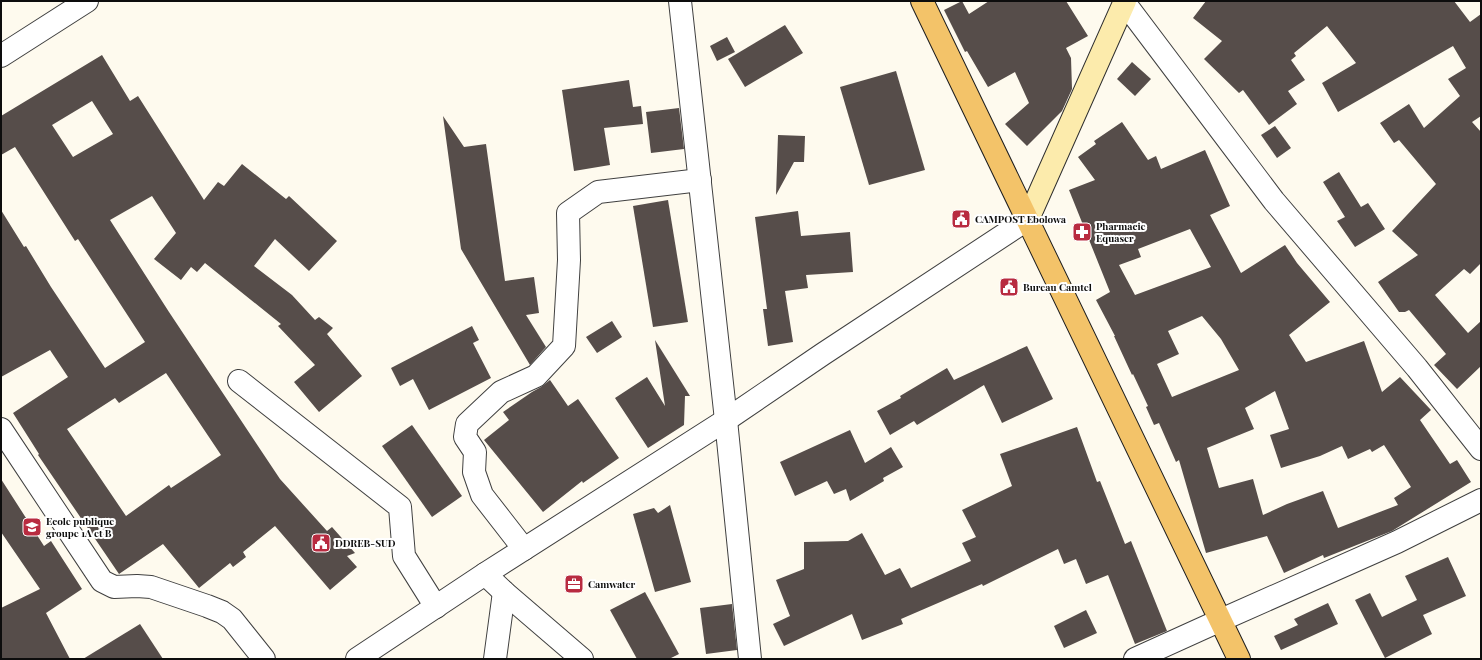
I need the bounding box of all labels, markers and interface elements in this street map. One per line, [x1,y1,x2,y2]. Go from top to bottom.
public building icon: CAMPOST Ebolowa [950,208,972,230]
place label: CAMPOST Ebolowa [975,212,1067,226]
place label: Pharmacie Equaser [1096,219,1146,245]
pharmacy icon: Pharmacie Equaser [1071,221,1093,243]
public building icon: Bureau Camtel [998,276,1020,298]
place label: Bureau Camtel [1023,280,1092,294]
place label: Ecole publique groupe 1A et B [46,514,114,540]
school or university icon: Ecole publique groupe 1A et B [21,516,43,538]
public building icon: DDREB-SUD [310,532,332,554]
place label: DDREB-SUD [335,536,396,550]
office icon: Camwater [563,573,585,595]
place label: Camwater [588,577,636,591]

